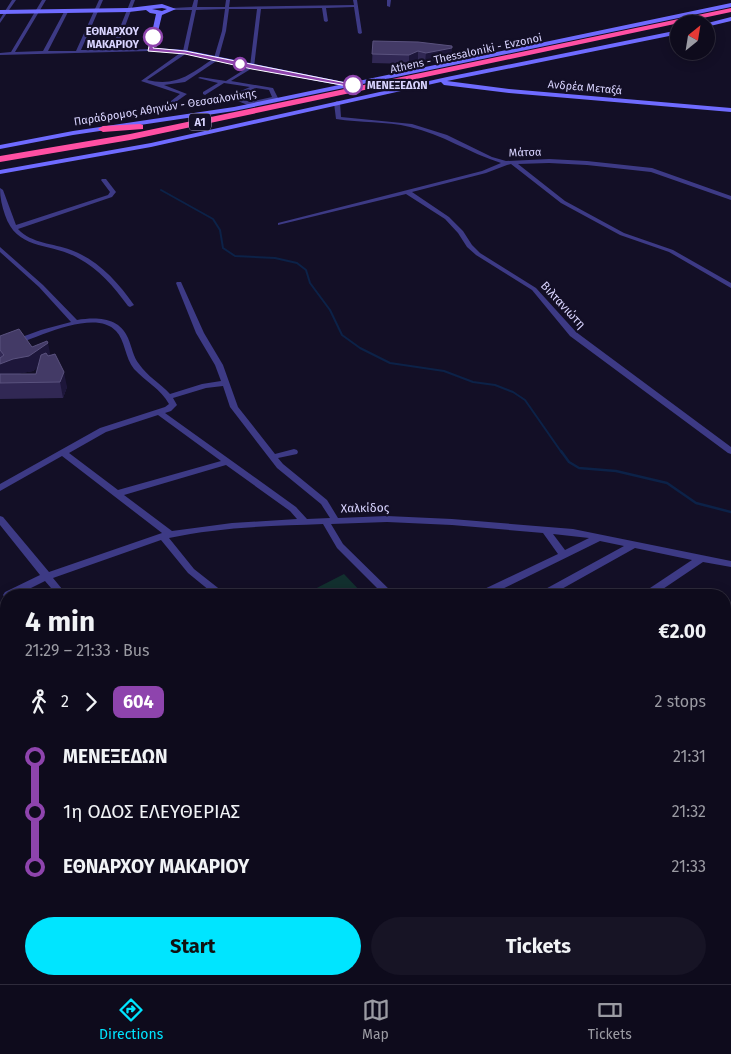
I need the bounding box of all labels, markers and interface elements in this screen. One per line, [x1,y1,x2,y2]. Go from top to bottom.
north arrow [670,15,715,60]
map controls [670,15,715,60]
place label: ΕΘΝΑΡΧΟΥ ΜΑΚΑΡΙΟΥ [86,25,139,51]
marker: ΕΘΝΑΡΧΟΥ ΜΑΚΑΡΙΟΥ [143,27,163,47]
street label: Athens - Thessaloniki - Evzonoi [389,31,543,76]
unlabelled marker [233,57,247,71]
marker: ΜΕΝΕΞΕΔΩΝ [343,75,363,95]
street label: Ανδρέα Μεταξά [547,78,623,97]
place label: ΜΕΝΕΞΕΔΩΝ [367,79,428,92]
street label: Παράδρομος Αθηνών - Θεσσαλονίκης [73,87,257,128]
road number: Α1 [189,114,211,130]
street label: Μάτσα [509,145,542,160]
street label: Βιλτανιώτη [538,279,588,331]
street label: Χαλκίδος [341,501,390,515]
text: 4 min [25,605,95,638]
text: €2.00 [659,620,706,643]
text: 21:29 – 21:33 · Bus [25,641,149,660]
icon: walk [25,688,53,716]
icon: forward [77,688,105,716]
text: 604 [123,691,154,713]
text: 2 [61,692,69,711]
text: 2 stops [655,692,706,711]
text: ΜΕΝΕΞΕΔΩΝ [63,745,168,768]
text: 21:31 [673,747,706,766]
text: 1η ΟΔΟΣ ΕΛΕΥΘΕΡΙΑΣ [63,800,240,823]
text: 21:32 [672,802,706,821]
text: ΕΘΝΑΡΧΟΥ ΜΑΚΑΡΙΟΥ [63,855,249,878]
text: 21:33 [672,857,706,876]
button: Start [25,917,361,975]
button: Tickets [371,917,706,975]
tab: Directions [99,996,163,1043]
tab: Map [362,996,390,1043]
tab: Tickets [588,996,632,1043]

